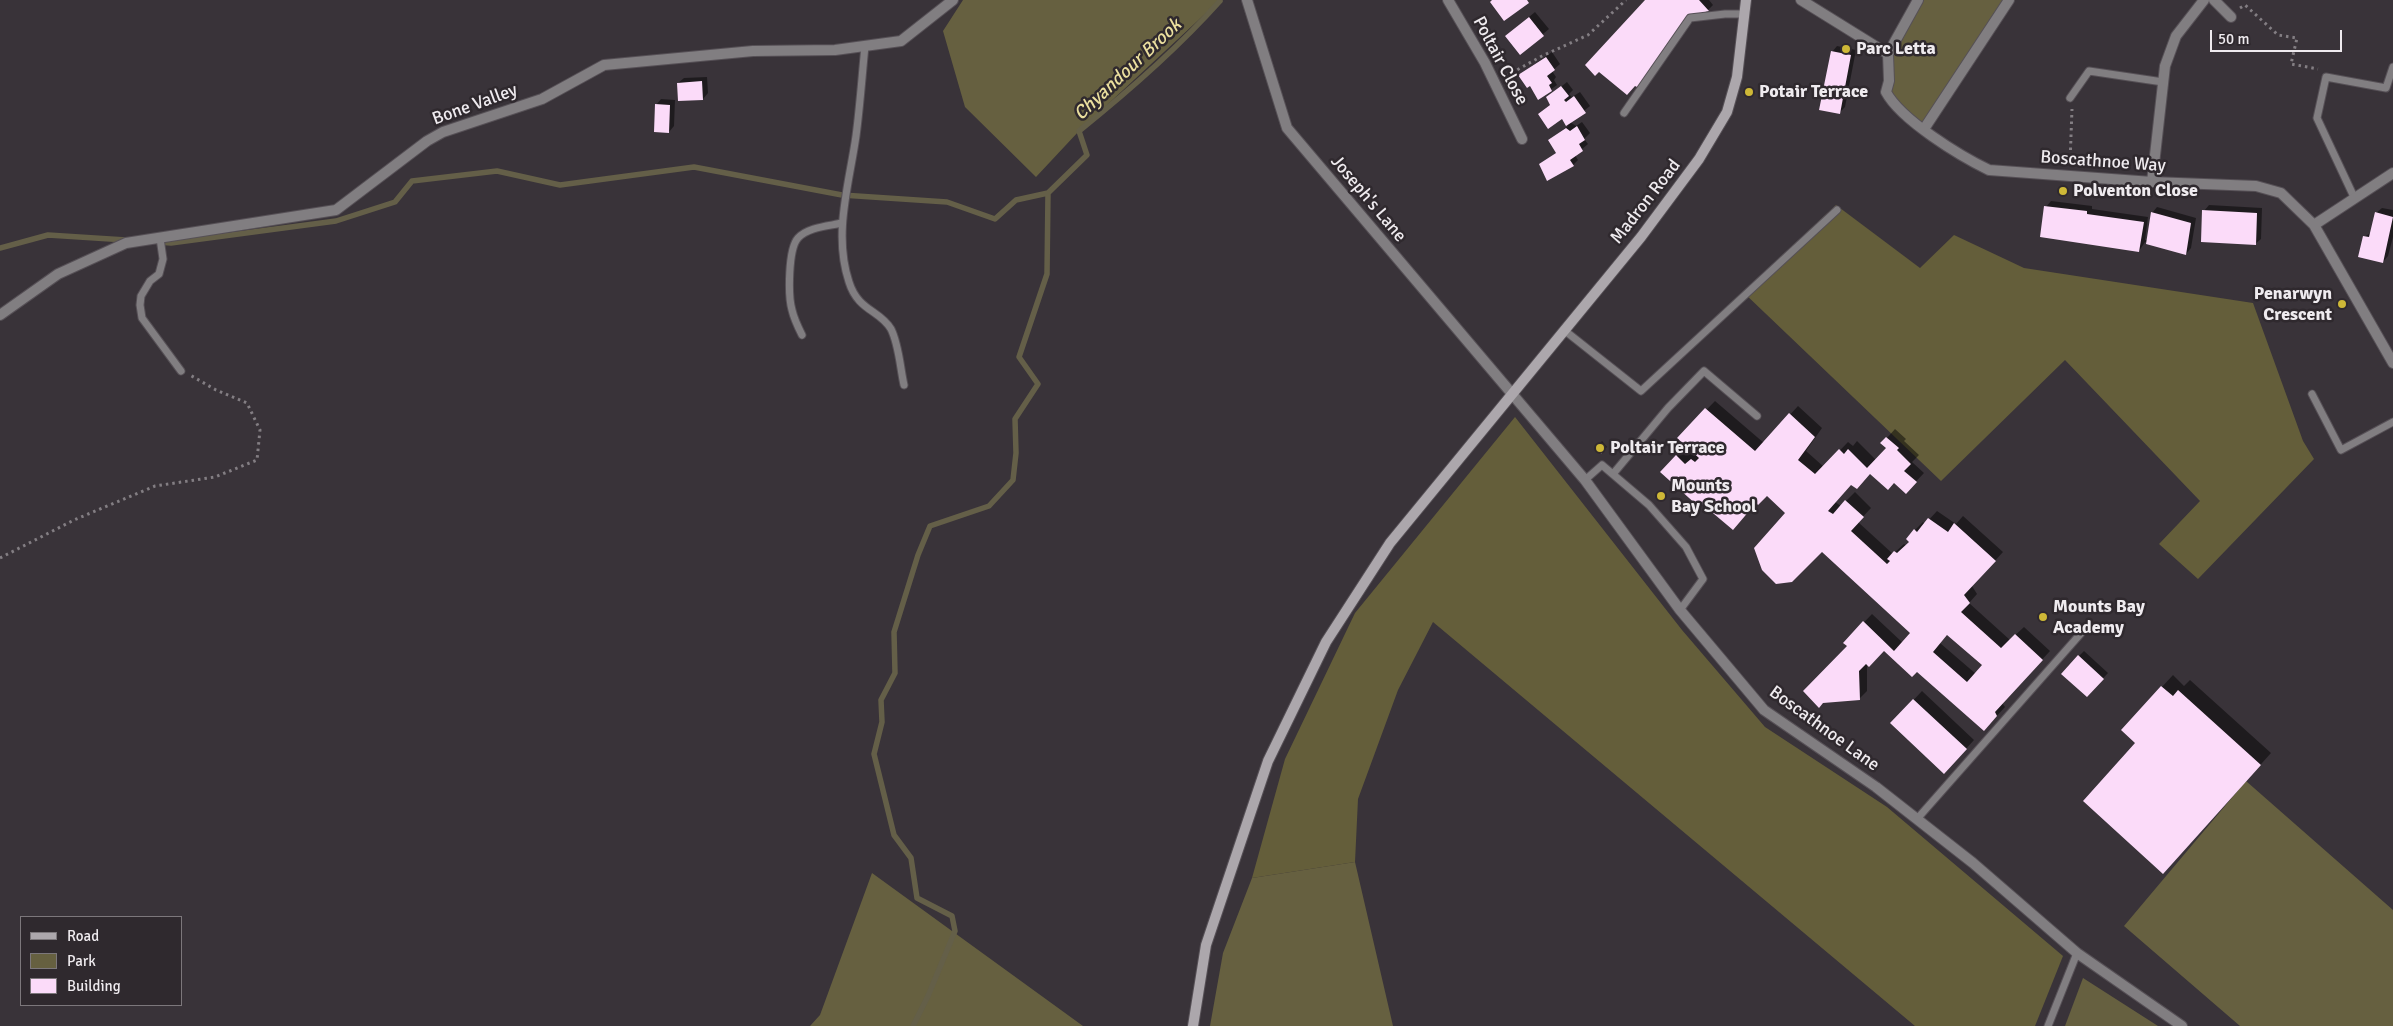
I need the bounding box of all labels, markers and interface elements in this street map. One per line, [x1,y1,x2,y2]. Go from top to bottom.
street label: Poltair Close [1468,13,1532,109]
water label: Chyandour Brook [1069,14,1187,126]
scale bar [2213,20,2346,52]
text: 50 m [2218,30,2249,48]
place label: Parc Letta [1856,38,1936,60]
marker: Parc Letta [1840,43,1852,55]
street label: Bone Valley [429,80,521,130]
place label: Potair Terrace [1759,81,1868,103]
marker: Potair Terrace [1743,86,1755,98]
street label: Boscathnoe Way [2040,147,2166,177]
street label: Joseph's Lane [1326,151,1410,247]
street label: Madron Road [1606,156,1686,248]
place label: Polventon Close [2073,180,2198,202]
marker: Polventon Close [2057,185,2069,197]
place label: Penarwyn Crescent [2254,283,2332,326]
marker: Penarwyn Crescent [2336,298,2348,310]
place label: Poltair Terrace [1610,437,1725,459]
marker: Poltair Terrace [1594,442,1606,454]
place label: Mounts Bay School [1671,475,1757,518]
marker: Mounts Bay School [1655,490,1667,502]
place label: Mounts Bay Academy [2053,596,2145,638]
marker: Mounts Bay Academy [2037,611,2049,623]
street label: Boscathnoe Lane [1765,682,1883,776]
legend [20,916,182,1006]
text: Road [67,927,99,945]
text: Park [67,952,96,970]
text: Building [67,977,121,995]

